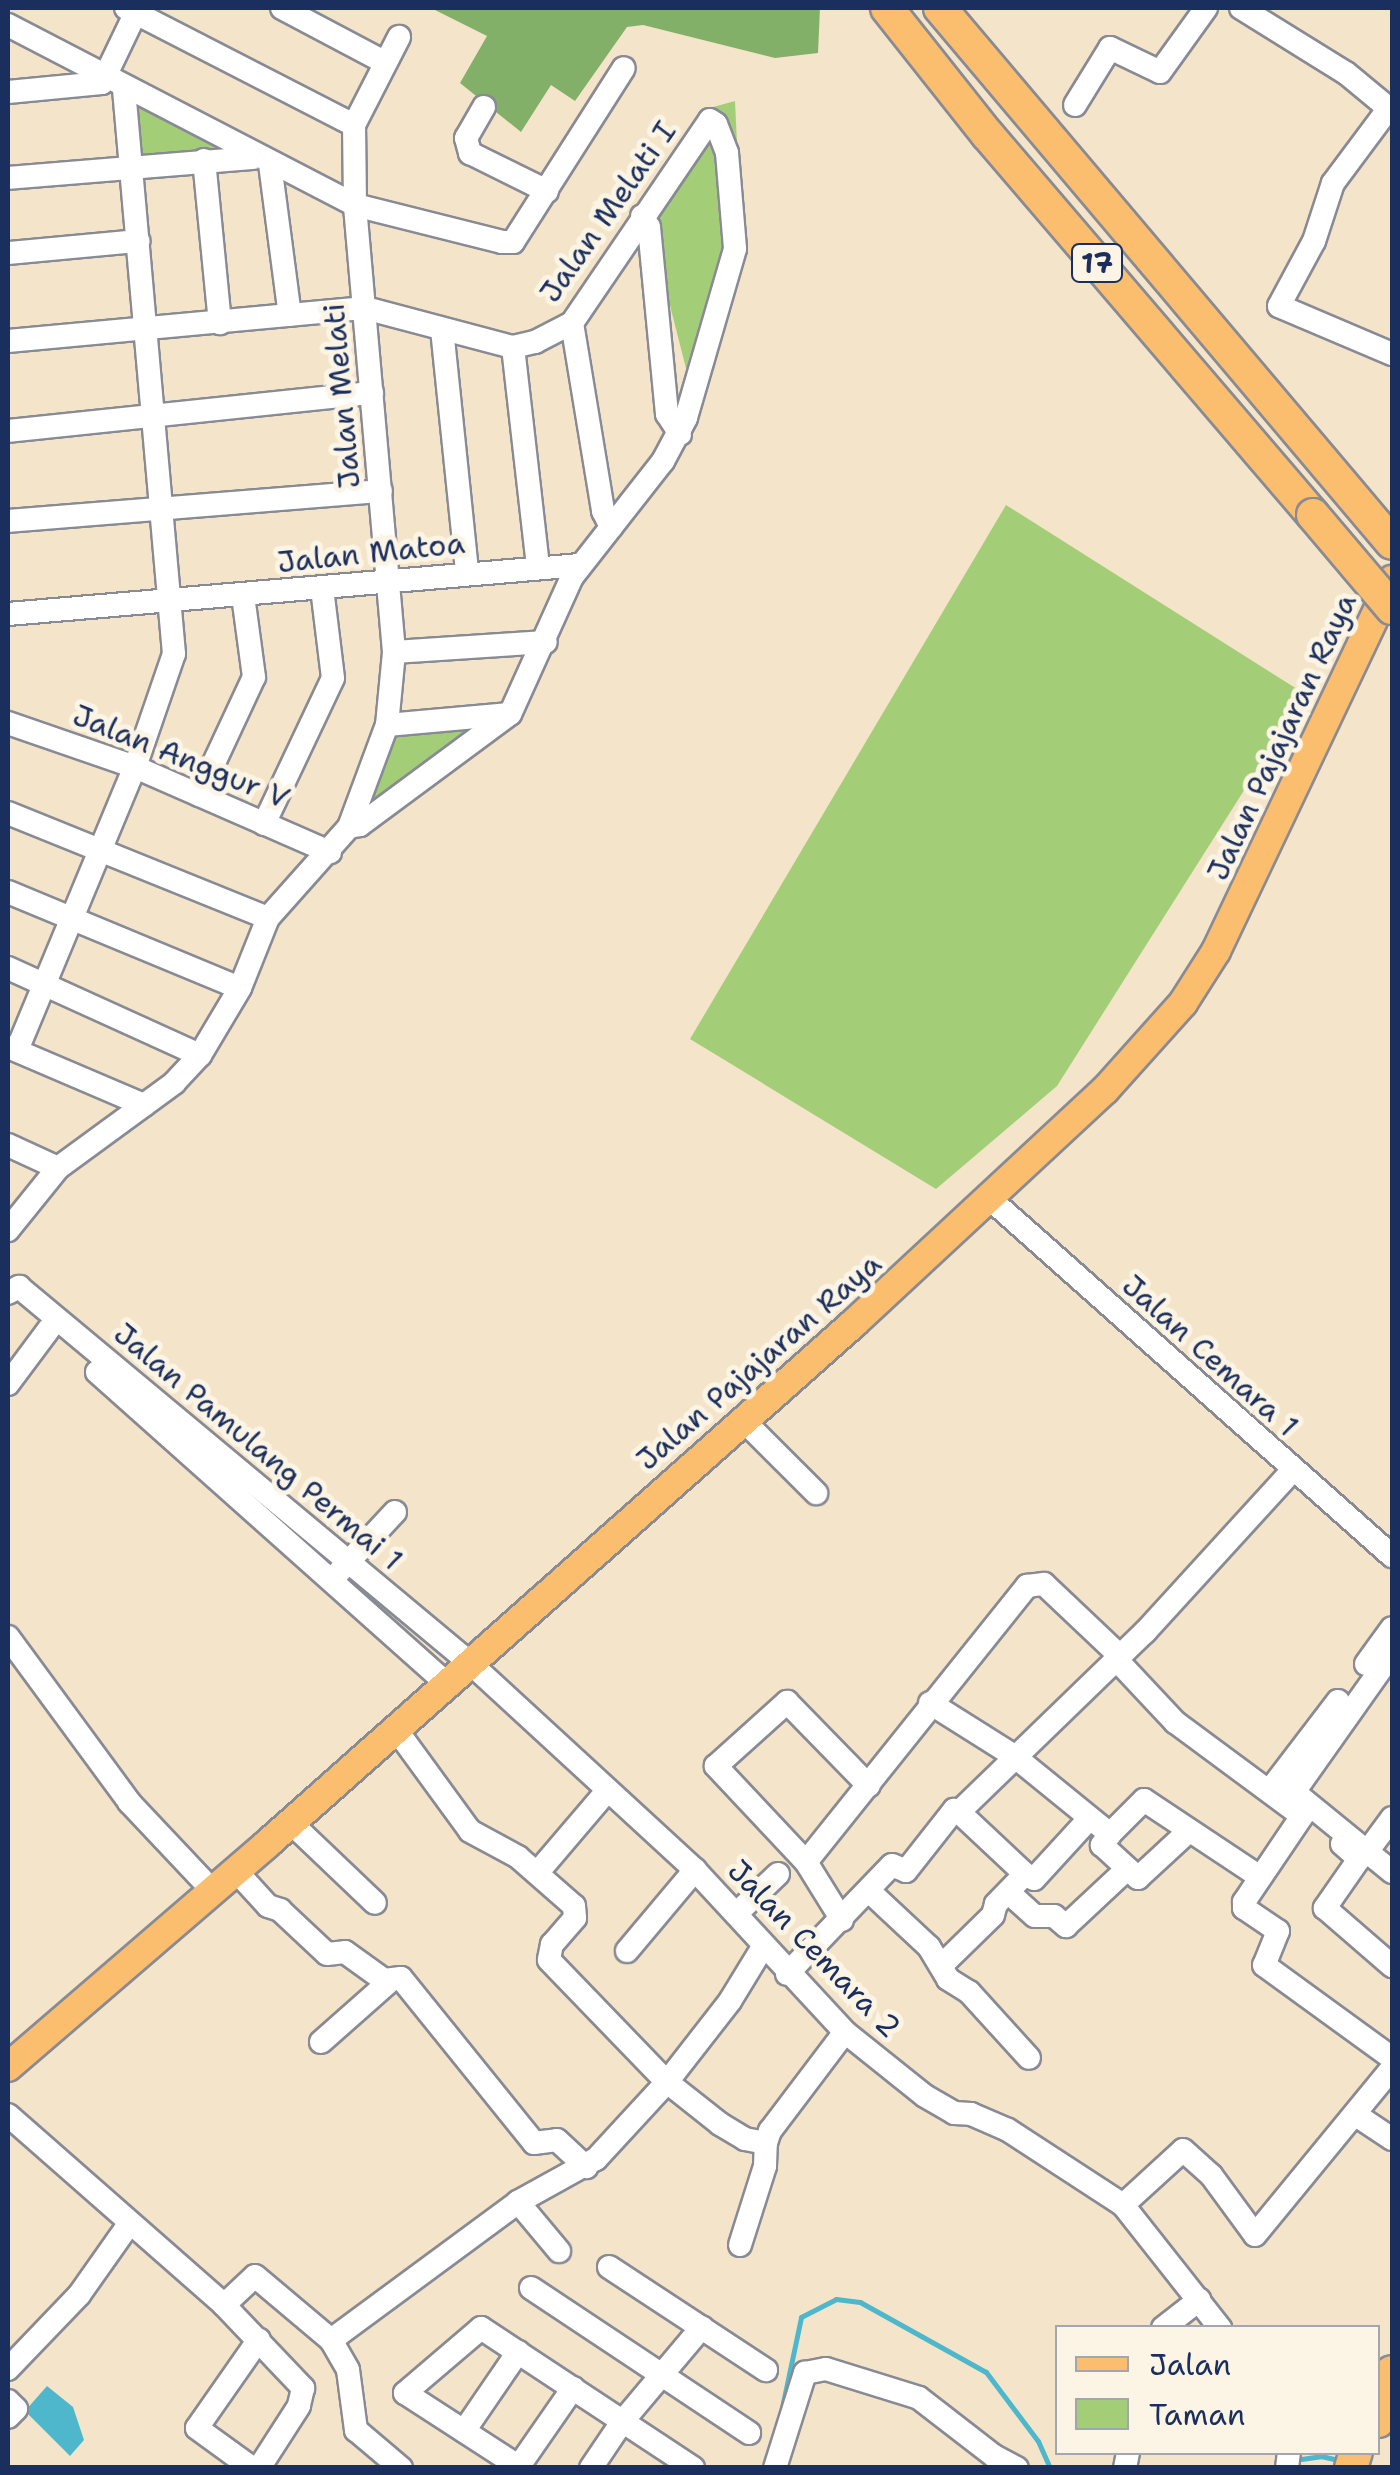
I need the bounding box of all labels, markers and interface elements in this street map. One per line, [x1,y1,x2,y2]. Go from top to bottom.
street label: Jalan Melati I [532,115,684,309]
road number: 17 [1070,240,1124,286]
street label: Jalan Melati [316,302,368,490]
street label: Jalan Matoa [275,525,467,581]
street label: Jalan Pajajaran Raya [1200,588,1364,886]
street label: Jalan Anggur V [67,697,295,817]
street label: Jalan Pajajaran Raya [629,1246,889,1478]
street label: Jalan Cemara 1 [1115,1268,1305,1444]
street label: Jalan Pamulang Permai 1 [106,1316,410,1578]
street label: Jalan Cemara 2 [720,1853,908,2045]
legend [1055,2325,1380,2455]
text: Jalan [1149,2344,1231,2385]
text: Taman [1149,2394,1245,2435]

